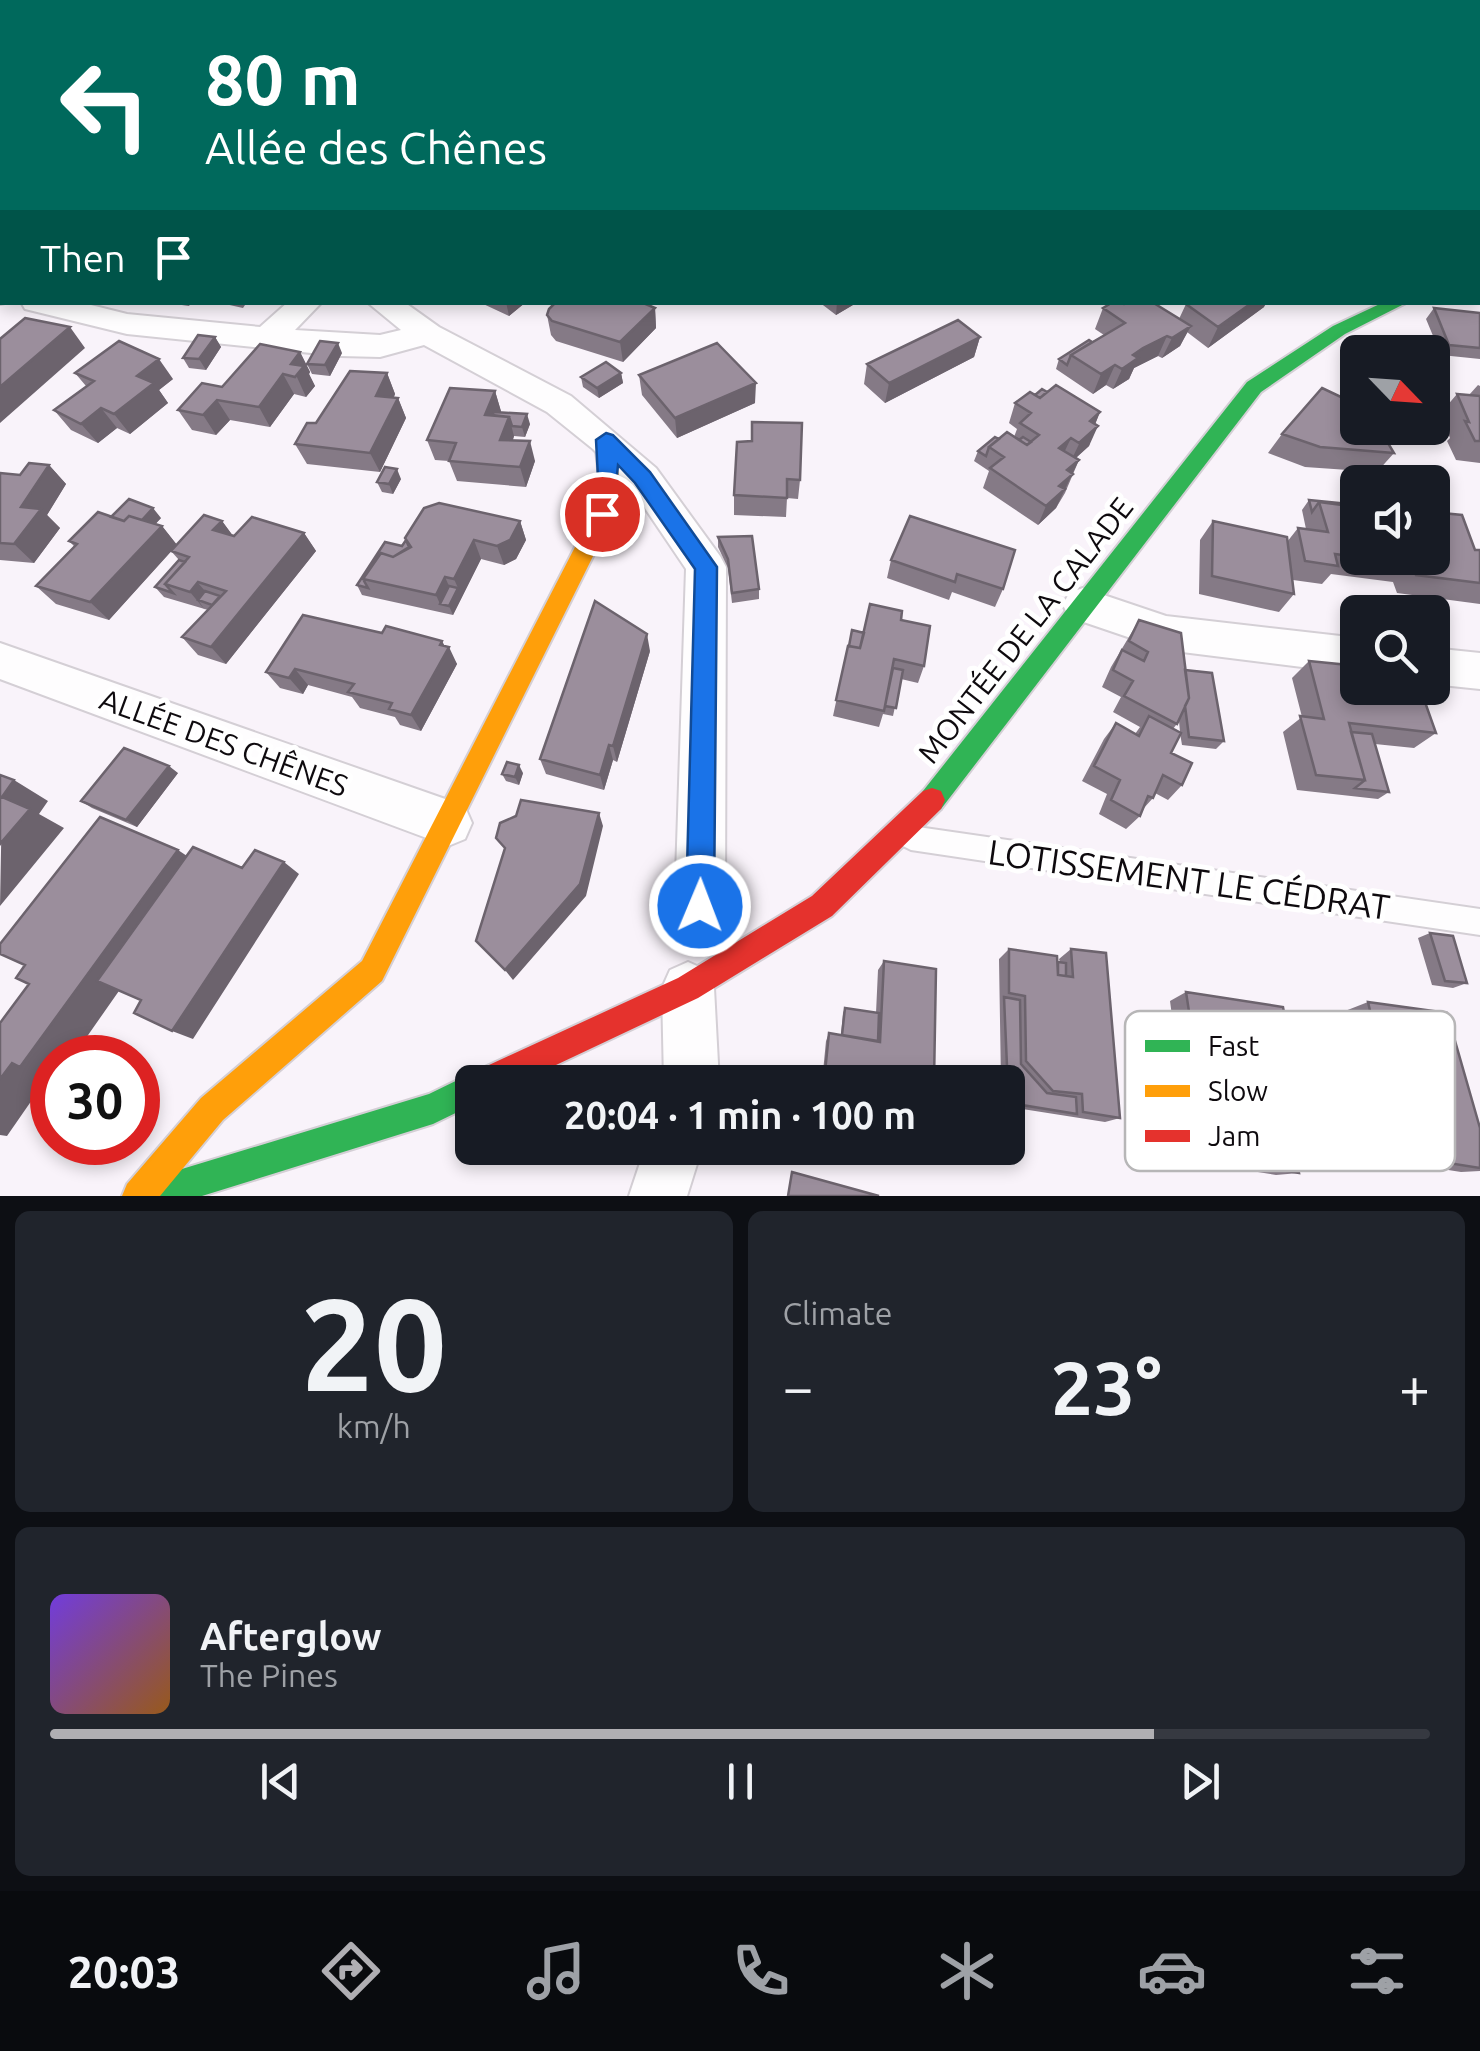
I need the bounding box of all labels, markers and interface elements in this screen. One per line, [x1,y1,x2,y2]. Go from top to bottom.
icon: left [40,40,170,170]
text: 80 m [205,40,361,118]
text: Allée des Chênes [205,122,547,173]
icon: arrive [146,230,201,285]
text: Then [40,237,126,279]
north arrow [1340,335,1450,445]
map controls [1340,335,1450,705]
button: sound [1340,465,1450,575]
pin [560,472,645,557]
icon: arrive [575,487,630,542]
street label: MONTÉE DE LA CALADE [910,490,1139,770]
button: search [1340,595,1450,705]
street label: ALLÉE DES CHÊNES [95,680,353,803]
street label: LOTISSEMENT LE CÉDRAT [986,830,1392,927]
position arrow [648,854,752,958]
legend [1125,1011,1455,1171]
text: Fast [1208,1030,1259,1061]
speed limit sign: 30 [30,1035,160,1165]
text: Slow [1208,1075,1268,1106]
text: 20:04 · 1 min · 100 m [564,1094,916,1136]
text: Jam [1208,1120,1260,1151]
text: 20 [300,1270,447,1416]
text: Climate [783,1295,893,1331]
text: 23° [1051,1345,1162,1429]
text: − [783,1356,814,1417]
text: + [1399,1356,1430,1417]
text: km/h [337,1408,411,1444]
text: Afterglow [200,1615,382,1657]
text: The Pines [200,1657,338,1693]
icon: previous [253,1754,308,1809]
icon: pause [713,1754,768,1809]
icon: next [1173,1754,1228,1809]
icon: directions [316,1936,386,2006]
icon: music [521,1936,591,2006]
icon: phone [726,1936,796,2006]
icon: climate [932,1936,1002,2006]
icon: car [1137,1936,1207,2006]
icon: filters [1342,1936,1412,2006]
text: 20:03 [68,1946,180,1997]

